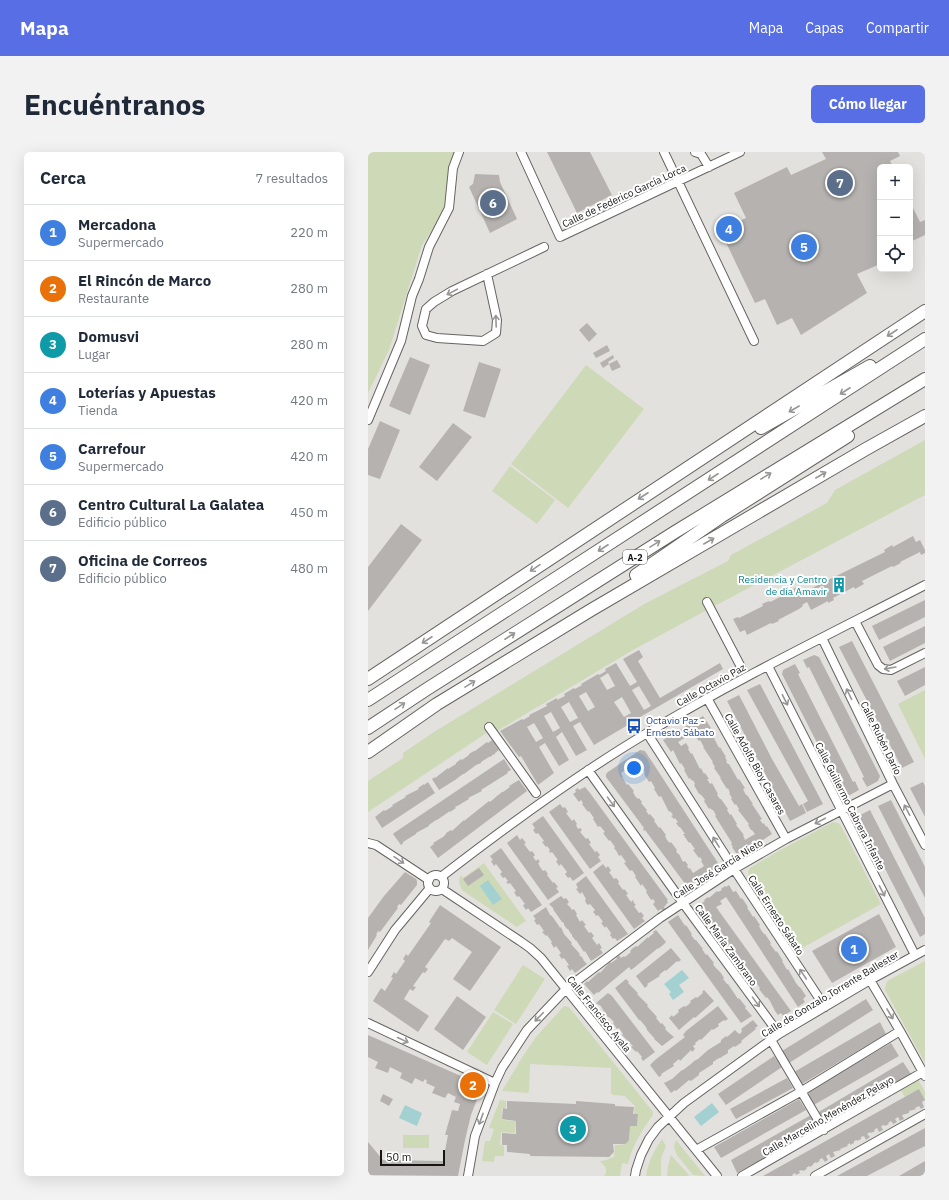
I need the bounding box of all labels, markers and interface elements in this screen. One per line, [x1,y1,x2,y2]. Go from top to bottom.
text: Mapa [20,16,69,40]
text: Mapa [749,19,783,37]
text: Capas [805,19,844,37]
text: Compartir [866,19,929,37]
button: Cómo llegar [811,85,925,123]
text: Encuéntranos [24,86,205,123]
street label: Calle de Federico García Lorca [560,161,689,230]
map controls [877,164,913,272]
button: + [877,164,913,200]
text: Cerca [40,167,86,189]
pin: 7 [827,168,853,198]
text: 7 resultados [255,170,328,187]
pin: 6 [480,188,506,218]
button: − [877,200,913,236]
pin: 4 [716,214,742,244]
text: Mercadona [78,215,156,234]
text: 1 [49,224,57,241]
text: 220 m [290,224,328,241]
pin: 5 [791,232,817,262]
text: Supermercado [78,234,164,251]
button: locate [877,236,913,272]
text: El Rincón de Marco [78,271,211,290]
text: 2 [49,280,57,297]
text: 280 m [290,280,328,297]
one-way arrow [446,288,458,296]
text: Restaurante [78,290,149,307]
one-way arrow [492,315,500,328]
text: Domusvi [78,327,139,346]
one-way arrow [887,329,898,337]
text: 3 [49,336,57,353]
text: 280 m [290,336,328,353]
text: Lugar [78,346,110,363]
text: Loterías y Apuestas [78,383,216,402]
one-way arrow [840,387,851,395]
text: 4 [49,392,57,409]
text: 420 m [290,392,328,409]
text: Tienda [78,402,118,419]
one-way arrow [788,406,800,414]
text: Carrefour [78,439,146,458]
text: 5 [49,448,57,465]
text: 420 m [290,448,328,465]
text: Supermercado [78,458,164,475]
one-way arrow [815,470,827,478]
one-way arrow [760,472,772,480]
one-way arrow [707,473,718,481]
one-way arrow [638,492,649,501]
text: Centro Cultural La Galatea [78,495,264,514]
text: 6 [49,504,57,521]
text: 450 m [290,504,328,521]
text: Edificio público [78,514,167,531]
one-way arrow [703,536,715,544]
one-way arrow [649,540,660,548]
one-way arrow [598,543,609,552]
road number: A-2 [623,550,647,564]
text: Oficina de Correos [78,551,207,570]
text: 7 [49,560,57,577]
text: 480 m [290,560,328,577]
one-way arrow [530,564,541,572]
text: Edificio público [78,570,167,587]
place label: Residencia y Centro de día Amavir [738,573,827,598]
building icon: Residencia y Centro de día Amavir [830,576,848,594]
one-way arrow [504,632,515,640]
one-way arrow [422,636,433,644]
street label: Calle Octavio Paz [674,660,748,709]
one-way arrow [883,664,896,672]
one-way arrow [464,680,475,688]
one-way arrow [845,688,852,700]
one-way arrow [782,694,789,706]
street label: Calle Rubén Darío [858,699,905,777]
one-way arrow [395,702,406,711]
street label: Calle Adolfo Bioy Casares [722,711,788,817]
place label: Octavio Paz - Ernesto Sábato [646,714,715,739]
bus stop icon: Octavio Paz - Ernesto Sábato [625,717,643,735]
street label: Calle Guillermo Cabrera Infante [812,740,888,873]
your location [624,758,644,778]
one-way arrow [607,796,615,807]
one-way arrow [902,805,910,817]
one-way arrow [815,818,827,825]
street label: Calle José García Nieto [671,836,766,902]
one-way arrow [712,836,720,848]
one-way arrow [393,856,404,864]
street label: Calle Ernesto Sábato [745,872,807,958]
one-way arrow [879,885,886,897]
street label: Calle María Zambrano [692,902,760,989]
pin: 1 [841,934,867,964]
street label: Calle de Gonzalo Torrente Ballester [759,948,901,1040]
one-way arrow [799,969,807,980]
street label: Calle Francisco Ayala [564,973,634,1055]
one-way arrow [752,996,760,1007]
one-way arrow [886,1008,894,1020]
one-way arrow [534,1012,544,1022]
one-way arrow [397,1037,409,1044]
pin: 2 [460,1070,486,1100]
street label: Calle Marcelino Menéndez Pelayo [760,1073,896,1159]
one-way arrow [477,1113,485,1125]
pin: 3 [560,1114,586,1144]
scale bar [380,1148,445,1167]
text: 50 m [386,1150,411,1164]

